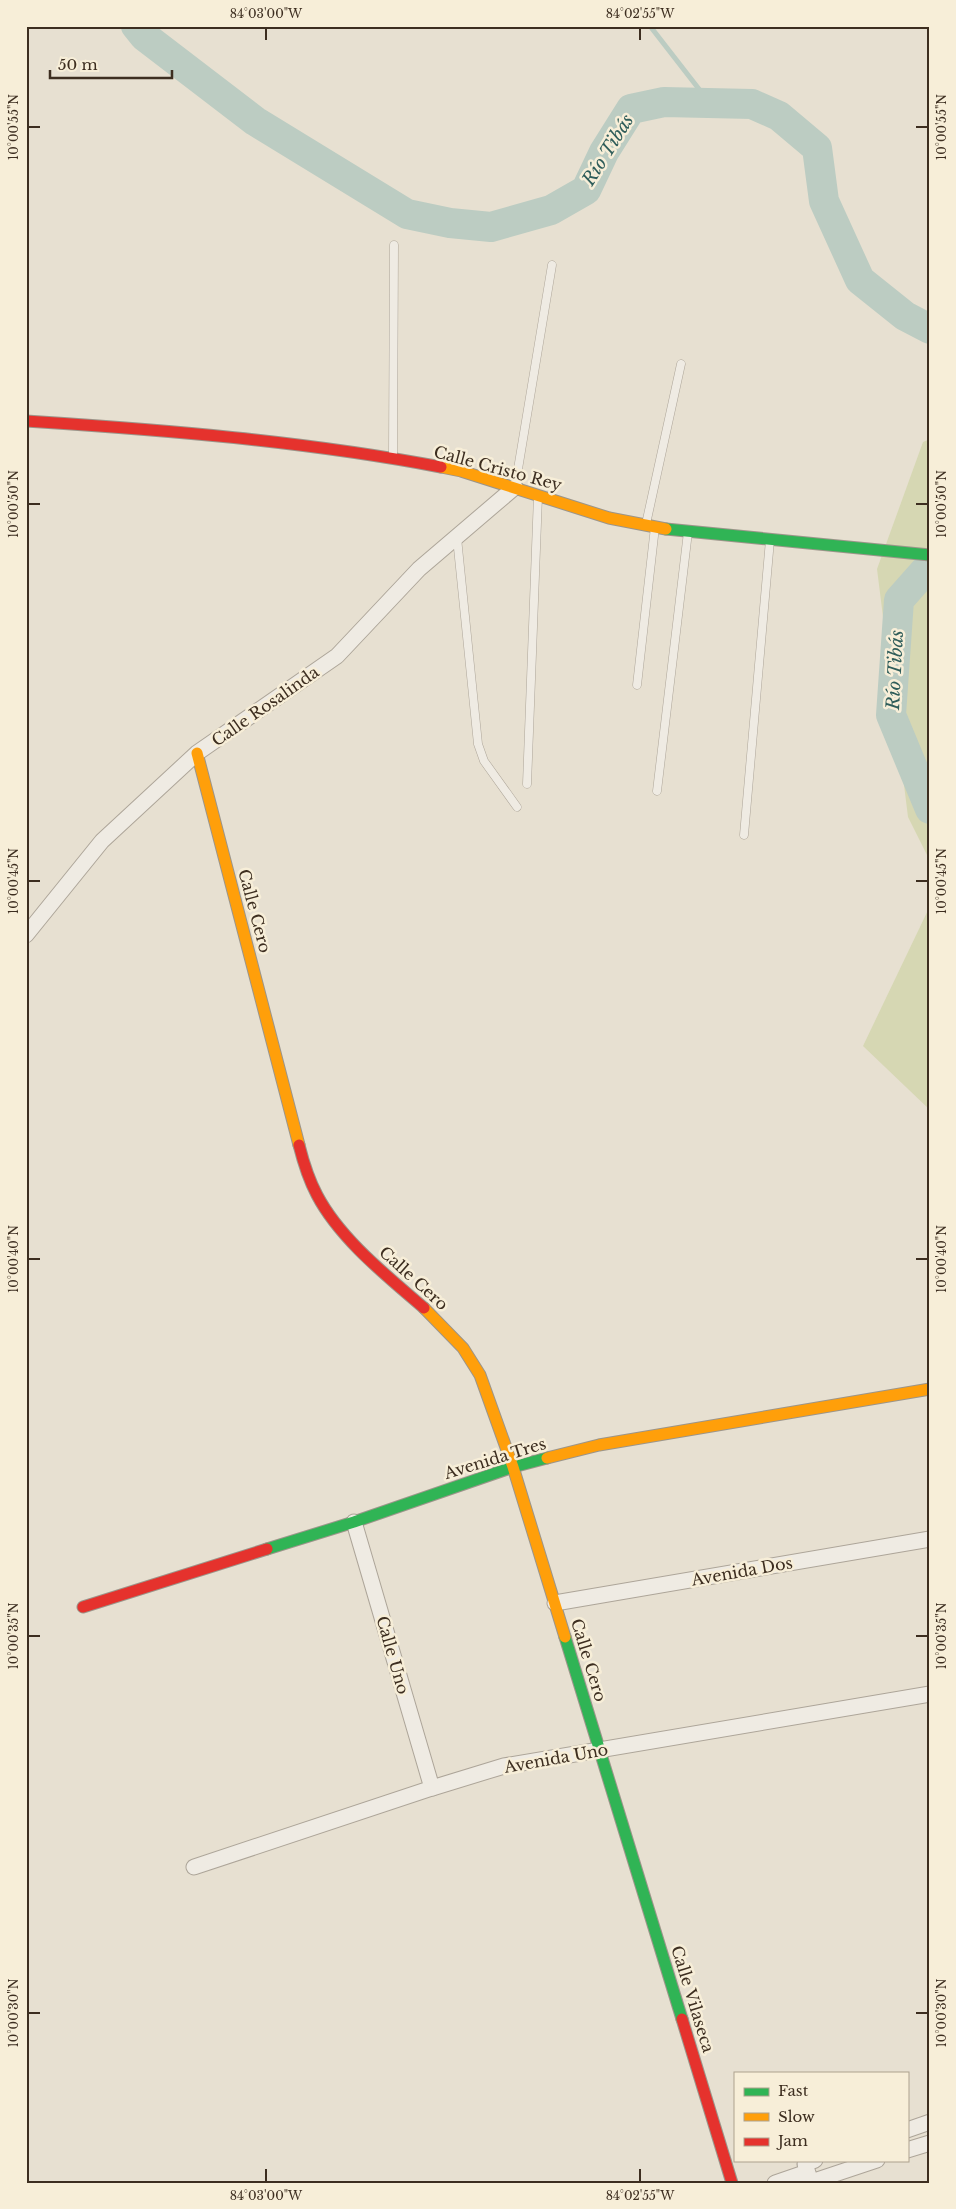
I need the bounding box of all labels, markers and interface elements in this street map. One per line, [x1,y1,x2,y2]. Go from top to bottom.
text: 84°03'00"W [230,6,303,21]
text: 84°02'55"W [606,6,675,21]
scale bar [50,48,172,80]
text: 50 m [58,55,98,74]
text: 10°00'55"N [6,94,21,160]
text: 10°00'55"N [934,94,949,160]
water label: Río Tibás [577,110,639,191]
street label: Calle Cristo Rey [432,441,565,495]
text: 10°00'50"N [6,470,21,538]
text: 10°00'50"N [934,470,949,538]
water label: Río Tibás [882,629,908,711]
street label: Calle Rosalinda [208,662,323,750]
text: 10°00'45"N [6,848,21,914]
text: 10°00'45"N [934,848,949,914]
street label: Calle Cero [234,867,276,955]
text: 10°00'40"N [6,1225,21,1293]
text: 10°00'40"N [934,1225,949,1293]
street label: Calle Cero [375,1242,453,1314]
street label: Avenida Tres [441,1433,548,1483]
street label: Avenida Dos [689,1552,794,1590]
text: 10°00'35"N [6,1602,21,1670]
text: 10°00'35"N [934,1602,949,1670]
street label: Calle Uno [372,1614,414,1696]
street label: Calle Cero [567,1616,611,1704]
street label: Avenida Uno [501,1739,610,1777]
street label: Calle Vilaseca [667,1943,719,2055]
text: 10°00'30"N [6,1978,21,2047]
text: 10°00'30"N [934,1978,949,2047]
legend [734,2072,908,2162]
text: Fast [778,2081,809,2100]
text: Slow [778,2107,815,2126]
text: Jam [776,2131,808,2150]
text: 84°03'00"W [230,2188,303,2203]
text: 84°02'55"W [606,2188,675,2203]

